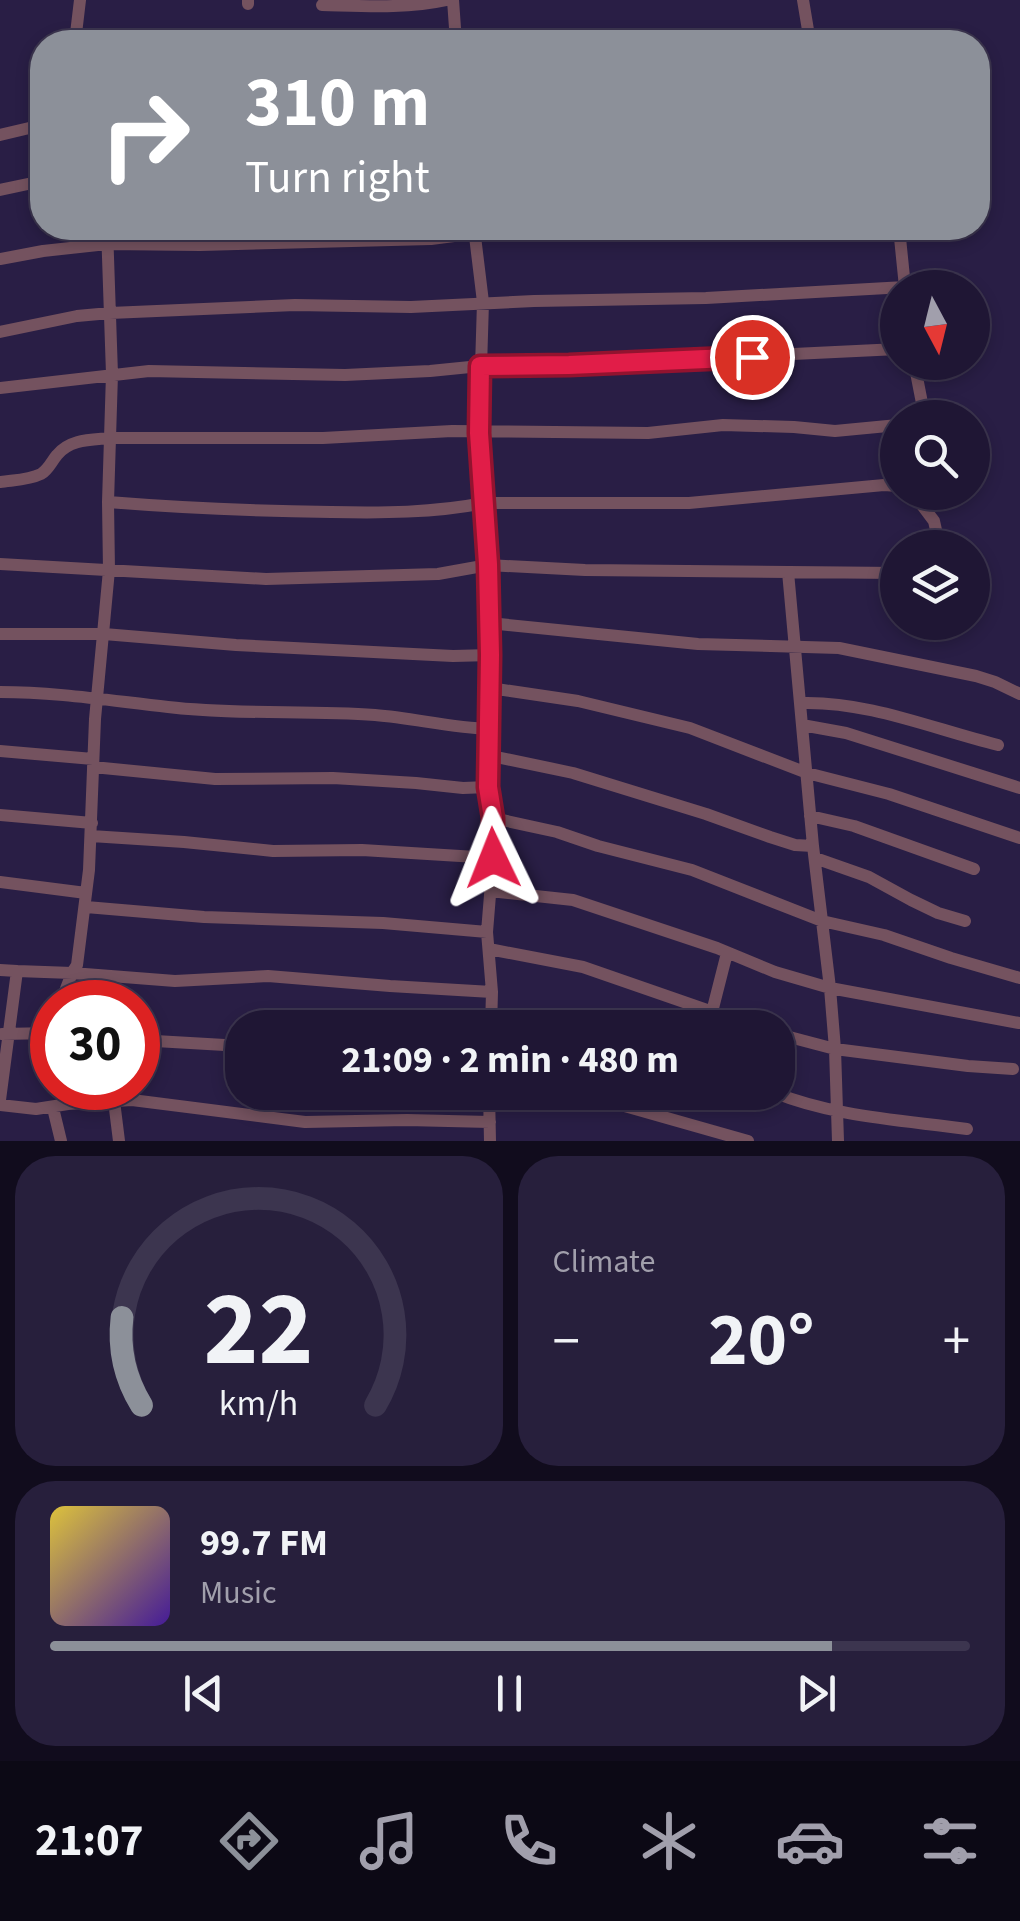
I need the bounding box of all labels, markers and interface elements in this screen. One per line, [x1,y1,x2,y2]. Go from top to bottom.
text: 310 m [245,53,430,153]
icon: right [80,70,210,200]
text: Turn right [245,146,430,210]
north arrow [880,270,990,380]
map controls [880,270,990,640]
pin [710,315,795,400]
icon: arrive [725,330,780,385]
button: search [880,400,990,510]
button: layers [880,530,990,640]
position arrow [441,806,545,910]
speed limit sign: 30 [30,980,160,1110]
text: 21:09 · 2 min · 480 m [341,1033,679,1087]
text: Climate [553,1239,655,1285]
text: 22 [204,1257,314,1405]
text: 20° [708,1287,815,1394]
text: − [553,1303,580,1381]
text: + [943,1303,970,1381]
text: km/h [219,1378,298,1429]
text: 99.7 FM [200,1516,328,1570]
text: Music [200,1570,277,1616]
icon: previous [176,1666,231,1721]
icon: pause [482,1666,537,1721]
icon: next [789,1666,844,1721]
icon: directions [214,1806,284,1876]
icon: music [354,1806,424,1876]
icon: phone [494,1806,564,1876]
icon: climate [634,1806,704,1876]
icon: car [775,1806,845,1876]
icon: filters [915,1806,985,1876]
text: 21:07 [35,1809,144,1873]

